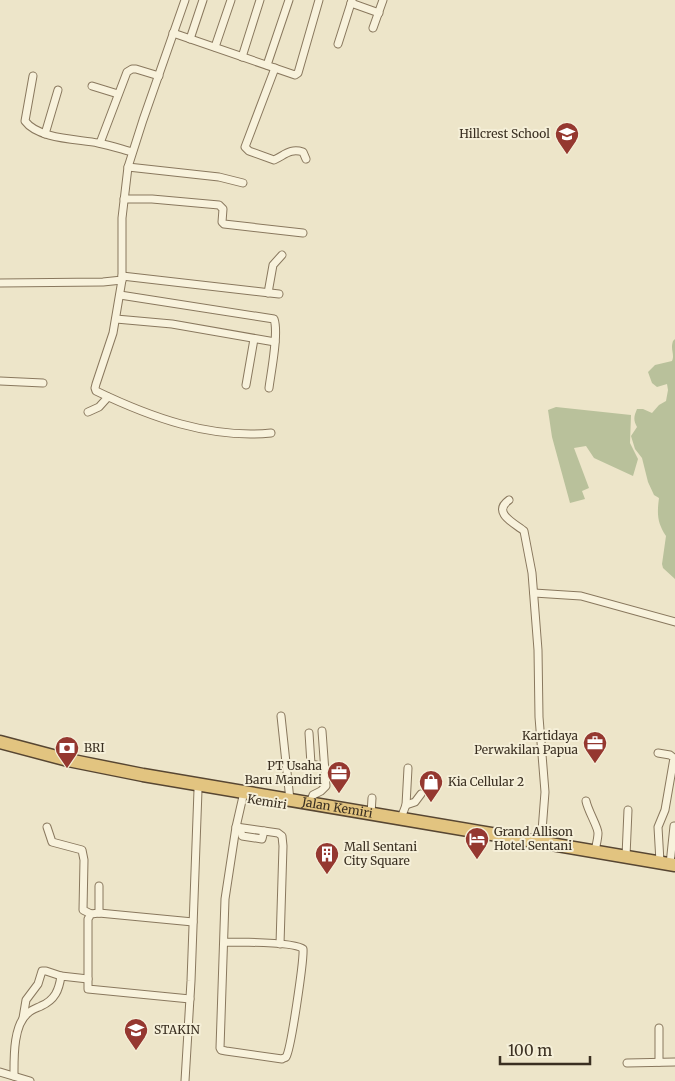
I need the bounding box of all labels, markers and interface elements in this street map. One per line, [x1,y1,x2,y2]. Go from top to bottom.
school or university icon: Hillcrest School [554,121,580,155]
place label: Hillcrest School [459,126,550,141]
place label: Kartidaya Perwakilan Papua [474,728,579,757]
office icon: Kartidaya Perwakilan Papua [582,730,608,764]
bank icon: BRI [54,735,80,769]
place label: BRI [84,740,105,755]
place label: PT Usaha Baru Mandiri [245,758,323,787]
office icon: PT Usaha Baru Mandiri [326,760,352,794]
shop icon: Kia Cellular 2 [418,769,444,803]
place label: Kia Cellular 2 [448,774,524,789]
street label: Kemiri [246,791,288,812]
street label: Jalan Kemiri [300,794,374,821]
place label: Grand Allison Hotel Sentani [494,824,573,853]
hotel icon: Grand Allison Hotel Sentani [464,826,490,860]
place label: Mall Sentani City Square [344,839,417,868]
building icon: Mall Sentani City Square [314,841,340,875]
school or university icon: STAKIN [123,1017,149,1051]
place label: STAKIN [154,1022,200,1037]
scale bar [500,1034,590,1066]
text: 100 m [508,1041,552,1060]

